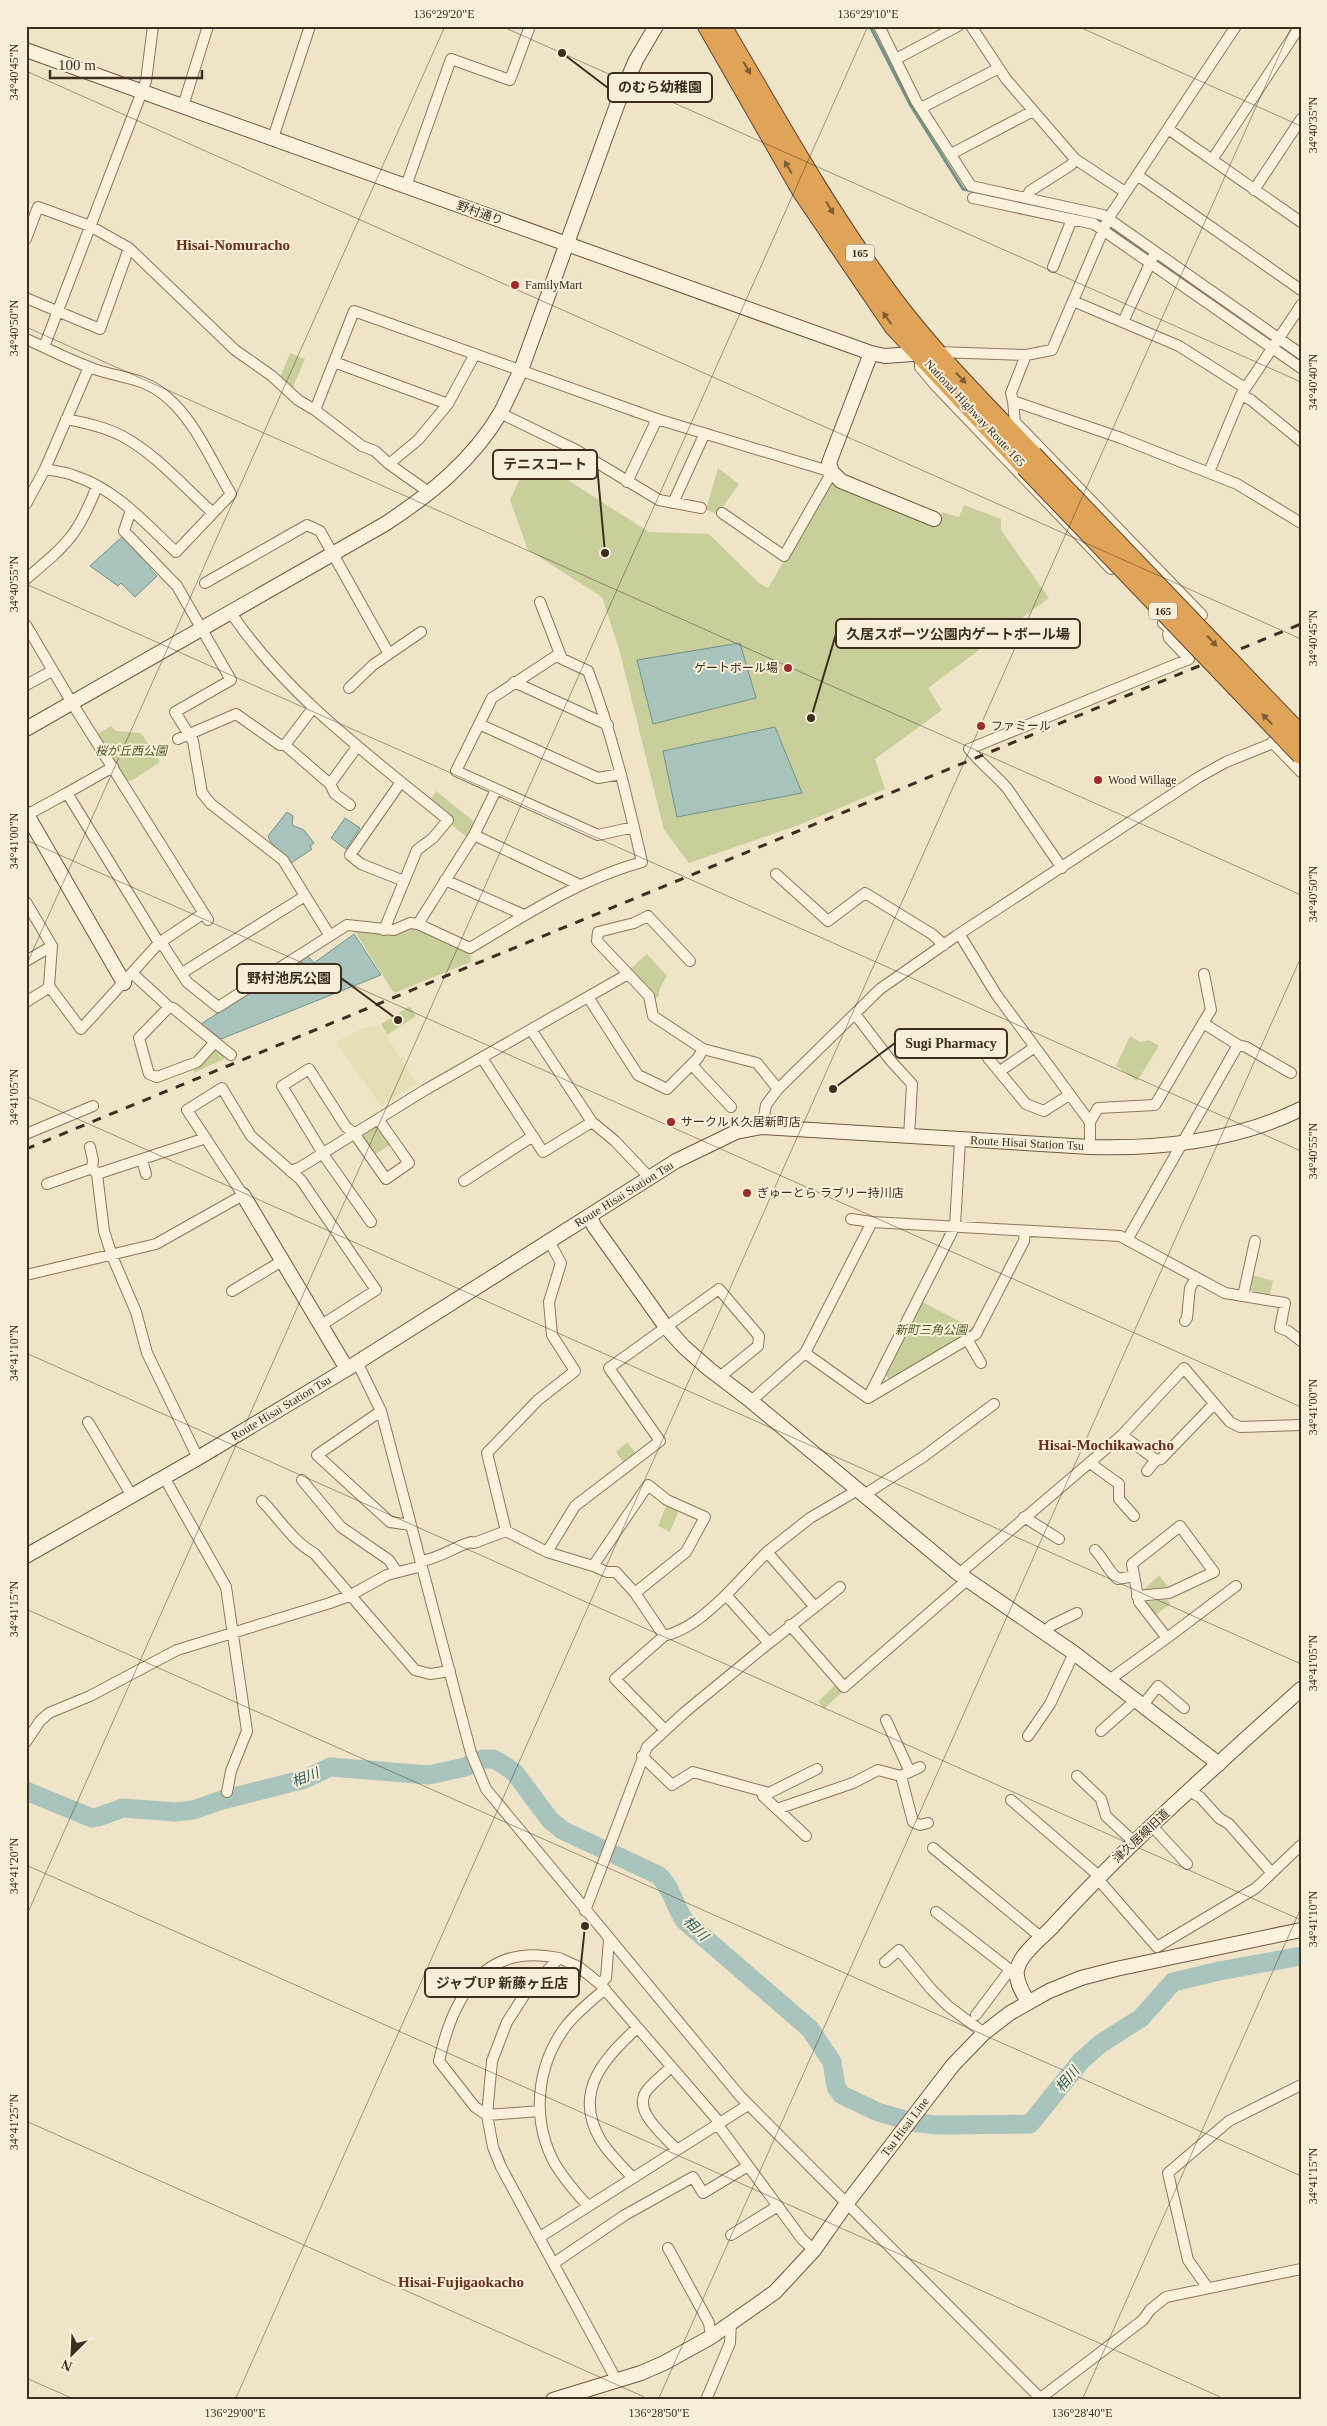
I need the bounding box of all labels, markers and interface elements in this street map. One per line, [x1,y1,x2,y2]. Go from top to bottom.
text: 136°29'20"E [413,7,475,21]
text: 136°29'10"E [837,7,899,21]
text: 34°40'45"N [7,43,21,100]
scale bar [50,48,202,80]
text: 100 m [58,57,96,73]
one-way arrow [743,61,751,76]
callout: のむら幼稚園 [608,73,712,102]
text: のむら幼稚園 [618,79,702,95]
text: 34°40'35"N [1306,96,1320,153]
one-way arrow [783,161,792,174]
street label: 野村通り [455,198,505,228]
one-way arrow [826,201,835,214]
district label: Hisai-Nomuracho [176,237,290,253]
road number: 165 [846,244,874,262]
place label: FamilyMart [525,278,583,292]
marker: FamilyMart [509,279,521,291]
text: 34°40'50"N [7,299,21,356]
one-way arrow [882,311,892,324]
text: 34°40'40"N [1306,353,1320,410]
street label: National Highway Route 165 [922,357,1028,469]
one-way arrow [955,372,967,384]
callout: テニスコート [493,450,597,479]
text: テニスコート [503,457,587,472]
text: 34°40'55"N [7,555,21,612]
road number: 165 [1149,602,1177,620]
text: 34°40'45"N [1306,609,1320,666]
callout: 久居スポーツ公園内ゲートボール場 [836,619,1080,648]
text: 久居スポーツ公園内ゲートボール場 [846,626,1070,642]
one-way arrow [1206,635,1218,647]
place label: ゲートボール場 [694,661,778,675]
marker: ゲートボール場 [782,662,794,674]
one-way arrow [1261,714,1273,726]
place label: ファミール [991,719,1051,733]
marker: ファミール [975,720,987,732]
park label: 桜が丘西公園 [95,744,169,758]
place label: Wood Willage [1108,773,1177,787]
marker: Wood Willage [1092,774,1104,786]
text: 34°41'00"N [7,812,21,869]
text: 34°40'50"N [1306,865,1320,922]
callout: 野村池尻公園 [237,964,341,993]
text: 野村池尻公園 [247,970,331,986]
callout: Sugi Pharmacy [895,1029,1007,1058]
text: Sugi Pharmacy [905,1036,997,1051]
text: 34°41'05"N [7,1068,21,1125]
place label: サークルＫ久居新町店 [681,1115,801,1129]
marker: サークルＫ久居新町店 [665,1116,677,1128]
text: 34°40'55"N [1306,1122,1320,1179]
street label: Route Hisai Station Tsu [970,1133,1084,1153]
street label: Route Hisai Station Tsu [572,1158,676,1230]
place label: ぎゅーとら ラブリー持川店 [757,1186,904,1200]
marker: ぎゅーとら ラブリー持川店 [741,1187,753,1199]
park label: 新町三角公園 [895,1323,969,1337]
text: 34°41'10"N [7,1324,21,1381]
street label: Route Hisai Station Tsu [229,1373,333,1443]
text: 34°41'00"N [1306,1378,1320,1435]
district label: Hisai-Mochikawacho [1038,1437,1174,1453]
text: 34°41'15"N [7,1580,21,1637]
text: 34°41'05"N [1306,1634,1320,1691]
water label: 相川 [289,1765,323,1789]
street label: 津久居線旧道 [1110,1806,1172,1866]
text: 34°41'20"N [7,1837,21,1894]
text: 34°41'10"N [1306,1890,1320,1947]
water label: 相川 [680,1913,712,1945]
callout: ジャブUP 新藤ヶ丘店 [425,1968,579,1997]
text: ジャブUP 新藤ヶ丘店 [436,1975,568,1991]
water label: 相川 [1053,2062,1083,2095]
text: 34°41'25"N [7,2093,21,2150]
street label: Tsu Hisai Line [878,2095,932,2159]
text: 34°41'15"N [1306,2147,1320,2204]
district label: Hisai-Fujigaokacho [398,2274,524,2290]
north arrow [48,2328,98,2378]
text: N [59,2357,75,2374]
text: 136°29'00"E [204,2406,266,2420]
text: 136°28'50"E [628,2406,690,2420]
text: 136°28'40"E [1051,2406,1113,2420]

